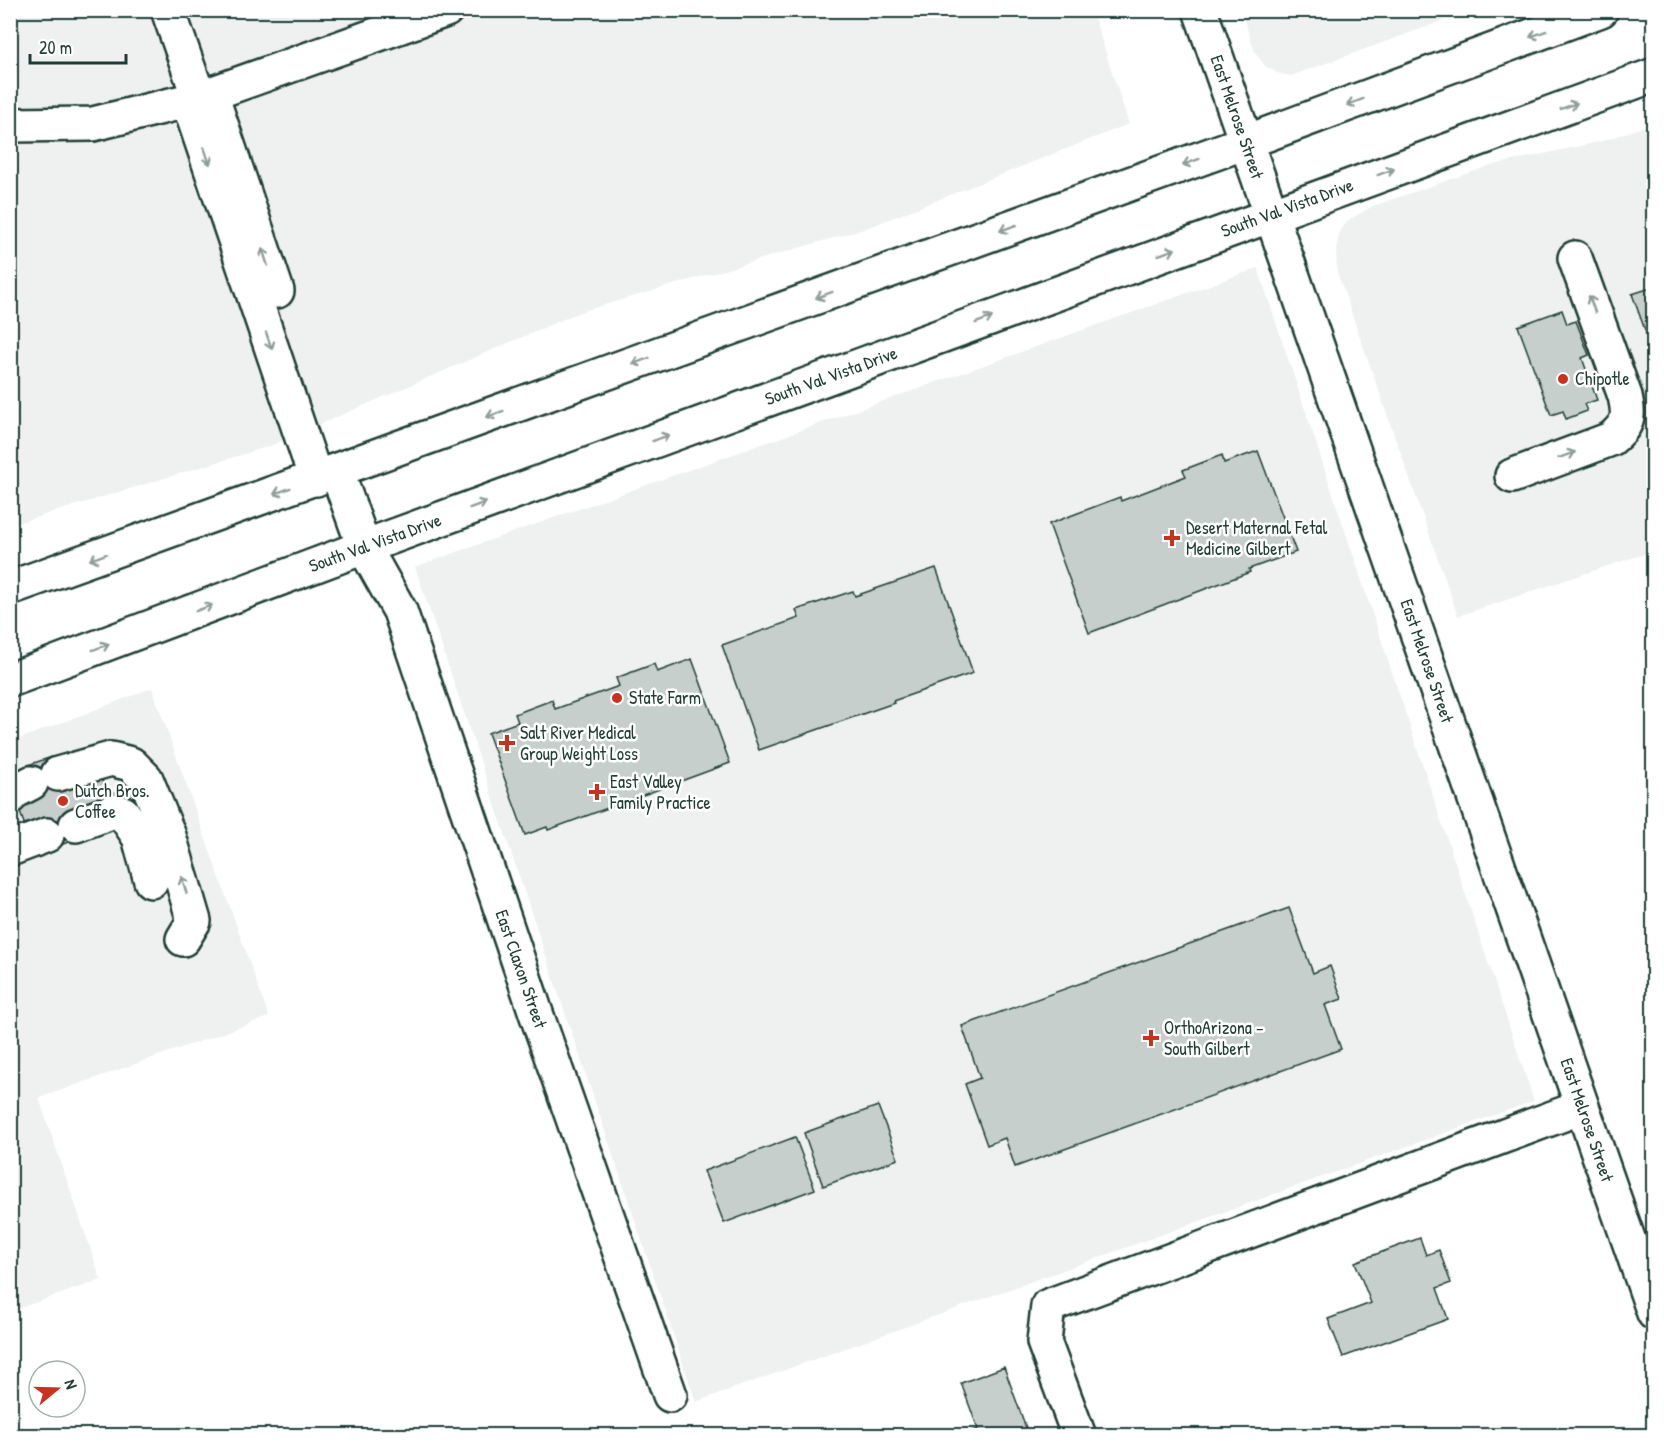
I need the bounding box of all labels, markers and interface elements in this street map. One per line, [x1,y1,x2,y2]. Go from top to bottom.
scale bar [30,27,126,65]
one-way arrow [1529,30,1547,41]
text: 20 m [39,35,72,60]
street label: East Melrose Street [1205,52,1271,183]
one-way arrow [1346,98,1365,109]
one-way arrow [1559,99,1578,110]
one-way arrow [202,146,213,165]
one-way arrow [1182,158,1201,169]
one-way arrow [1376,166,1395,177]
street label: South Val Vista Drive [1217,172,1356,243]
one-way arrow [999,224,1018,235]
one-way arrow [1157,246,1175,257]
one-way arrow [259,248,270,267]
one-way arrow [816,290,834,301]
one-way arrow [1586,295,1597,314]
one-way arrow [974,314,992,325]
one-way arrow [265,331,276,350]
street label: South Val Vista Drive [761,340,900,411]
one-way arrow [632,356,651,367]
place label: Chipotle [1575,366,1630,391]
marker: Chipotle [1556,372,1570,386]
one-way arrow [486,409,505,420]
one-way arrow [651,432,670,443]
one-way arrow [1557,449,1576,460]
one-way arrow [273,487,292,498]
one-way arrow [468,499,487,510]
street label: South Val Vista Drive [305,507,444,578]
place label: Desert Maternal Fetal Medicine Gilbert [1186,515,1327,561]
marker: Desert Maternal Fetal Medicine Gilbert [1163,529,1181,547]
one-way arrow [89,552,108,563]
street label: East Melrose Street [1395,596,1461,727]
one-way arrow [194,602,213,613]
one-way arrow [91,640,110,651]
place label: State Farm [629,685,701,710]
marker: State Farm [610,691,624,705]
place label: Salt River Medical Group Weight Loss [520,720,638,766]
marker: Salt River Medical Group Weight Loss [498,734,516,752]
place label: East Valley Family Practice [609,769,711,815]
place label: Dutch Bros. Coffee [75,778,150,824]
marker: East Valley Family Practice [588,783,606,801]
marker: Dutch Bros. Coffee [56,794,70,808]
one-way arrow [178,876,189,895]
street label: East Claxon Street [490,906,554,1032]
place label: OrthoArizona – South Gilbert [1164,1015,1264,1061]
marker: OrthoArizona – South Gilbert [1142,1029,1160,1047]
street label: East Melrose Street [1555,1055,1621,1186]
north arrow [27,1359,87,1419]
text: N [59,1377,83,1392]

